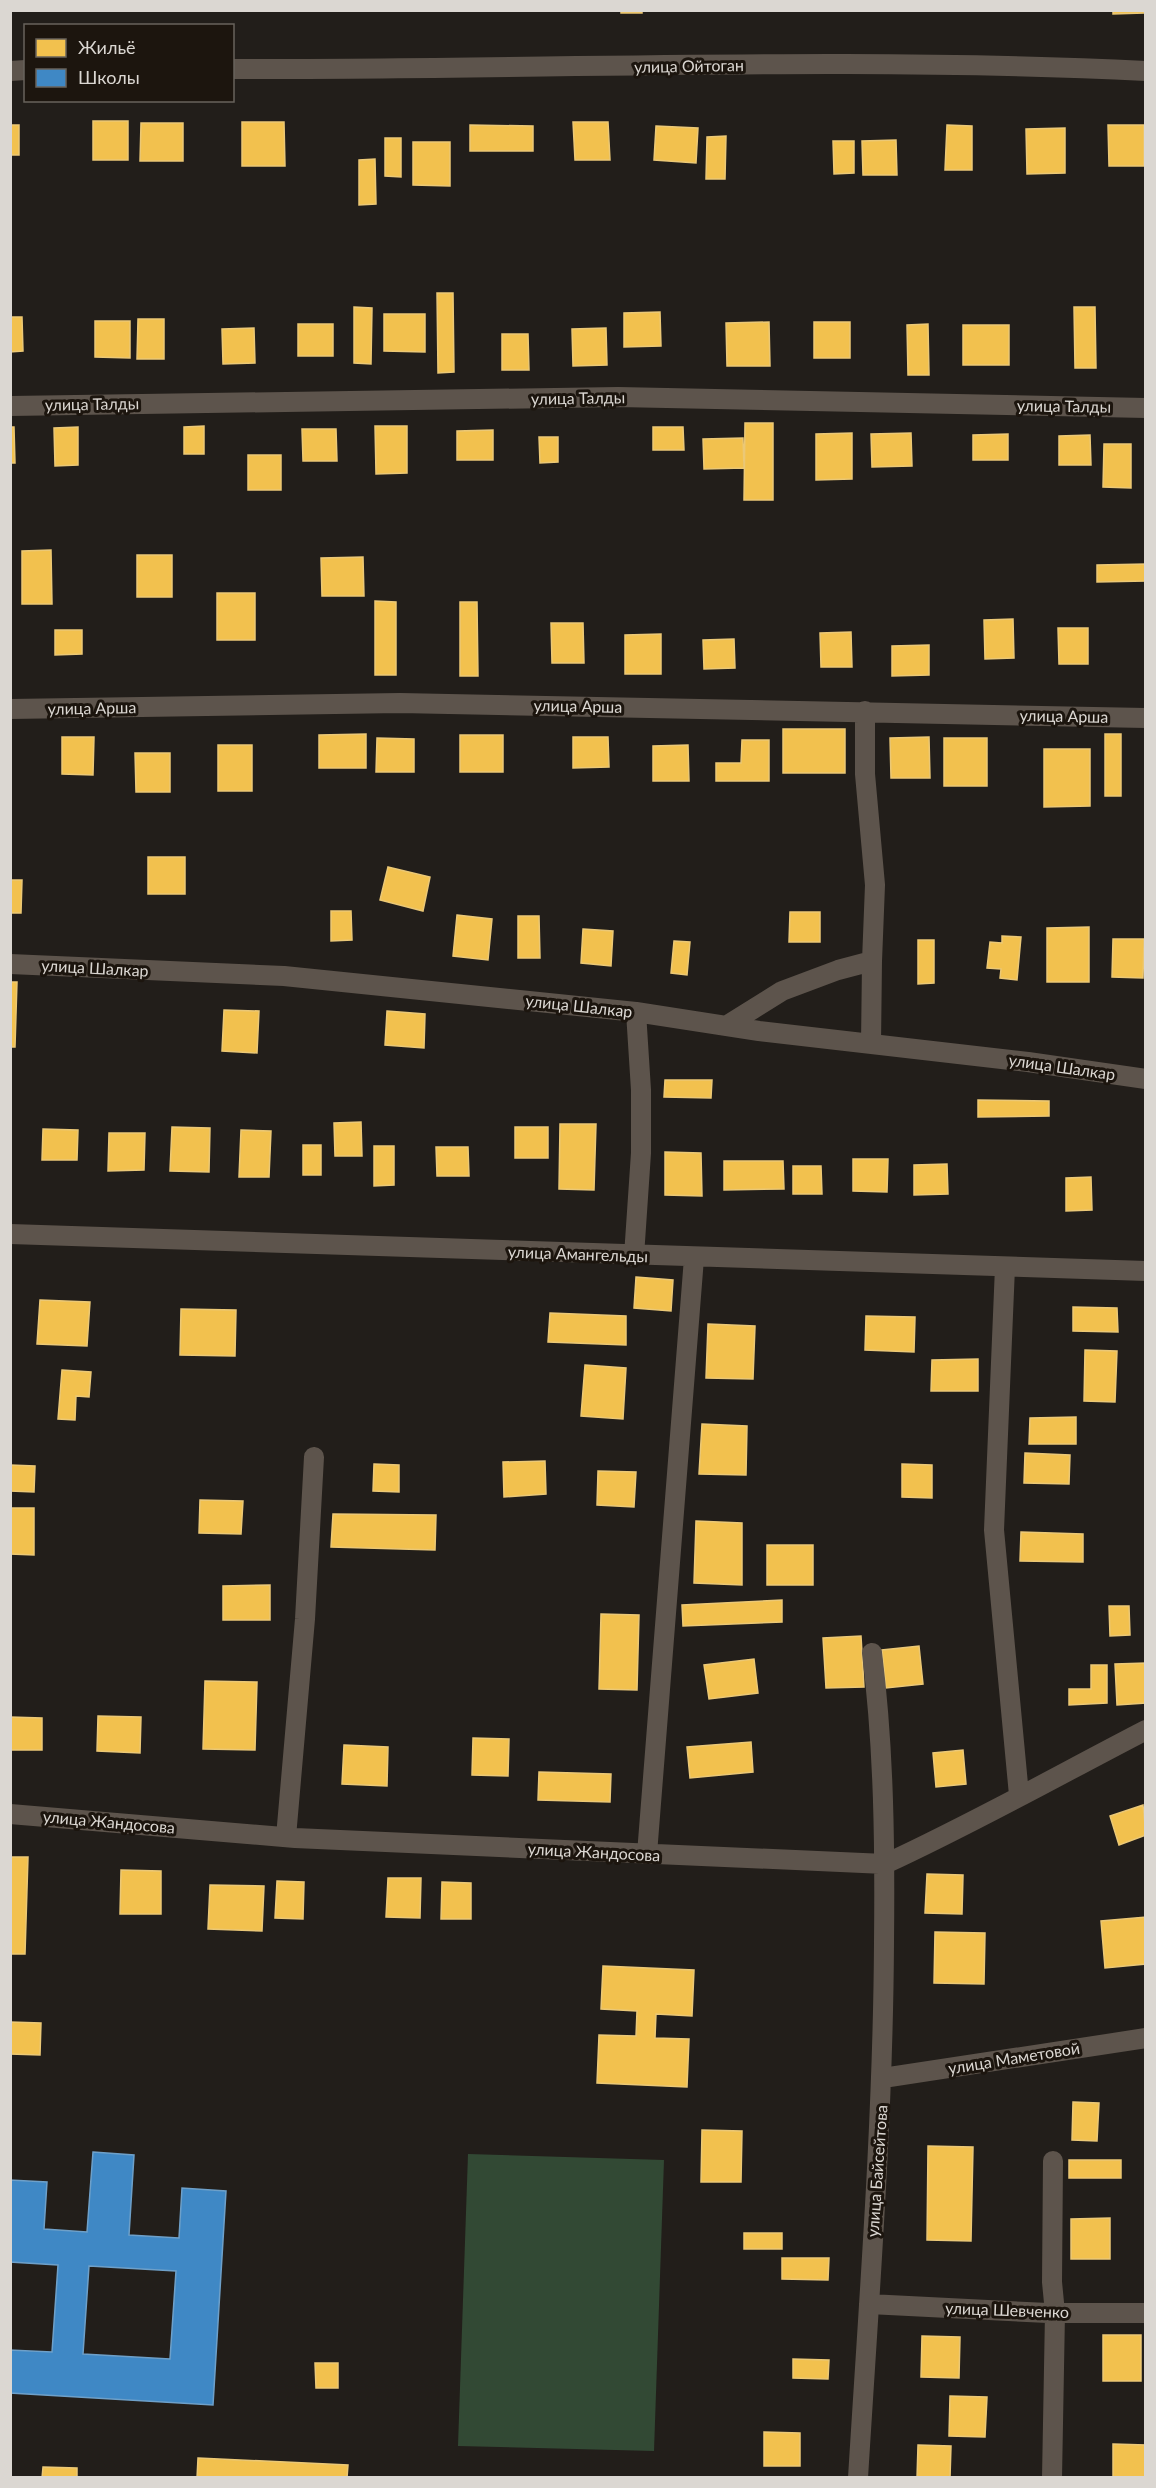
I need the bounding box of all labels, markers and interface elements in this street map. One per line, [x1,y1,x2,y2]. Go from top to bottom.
legend [24,24,234,102]
text: Жильё [78,36,136,58]
street label: улица Ойтоган [634,55,744,76]
text: Школы [78,66,140,88]
street label: улица Талды [531,387,625,408]
street label: улица Талды [45,393,139,414]
street label: улица Талды [1017,395,1111,416]
street label: улица Арша [534,695,622,716]
street label: улица Арша [48,697,136,718]
street label: улица Арша [1020,705,1108,726]
street label: улица Шалкар [41,955,149,980]
street label: улица Шалкар [525,990,633,1021]
street label: улица Шалкар [1008,1050,1117,1083]
street label: улица Амангельды [508,1242,648,1265]
street label: улица Жандосова [42,1806,176,1837]
street label: улица Жандосова [527,1839,661,1864]
street label: улица Маметовой [947,2038,1081,2077]
street label: улица Байсейтова [862,2104,891,2238]
street label: улица Шевченко [945,2298,1069,2321]

